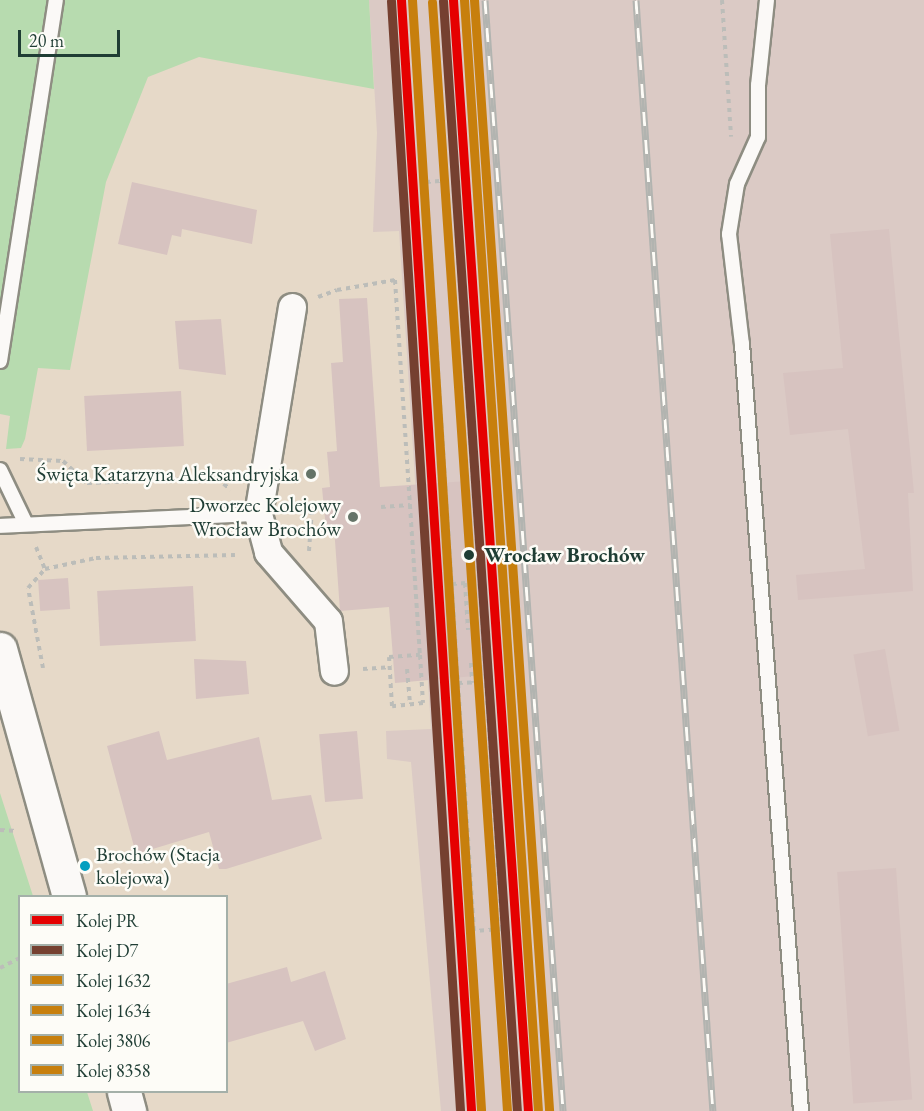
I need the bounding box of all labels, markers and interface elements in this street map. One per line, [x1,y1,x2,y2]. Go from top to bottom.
scale bar [21,18,123,56]
text: 20 m [29,29,64,52]
place label: Święta Katarzyna Aleksandryjska [37,461,299,487]
marker: Święta Katarzyna Aleksandryjska [304,467,318,481]
place label: Dworzec Kolejowy Wrocław Brochów [189,492,341,542]
marker: Dworzec Kolejowy Wrocław Brochów [346,510,360,524]
place label: Wrocław Brochów [484,542,645,568]
marker: Wrocław Brochów [459,545,479,565]
place label: Brochów (Stacja kolejowa) [96,843,220,890]
marker: Brochów (Stacja kolejowa) [79,860,91,872]
legend [18,895,228,1093]
text: Kolej PR [76,909,139,932]
text: Kolej D7 [76,939,138,962]
text: Kolej 1632 [76,969,150,992]
text: Kolej 1634 [76,999,150,1022]
text: Kolej 3806 [76,1029,150,1052]
text: Kolej 8358 [76,1059,150,1082]

